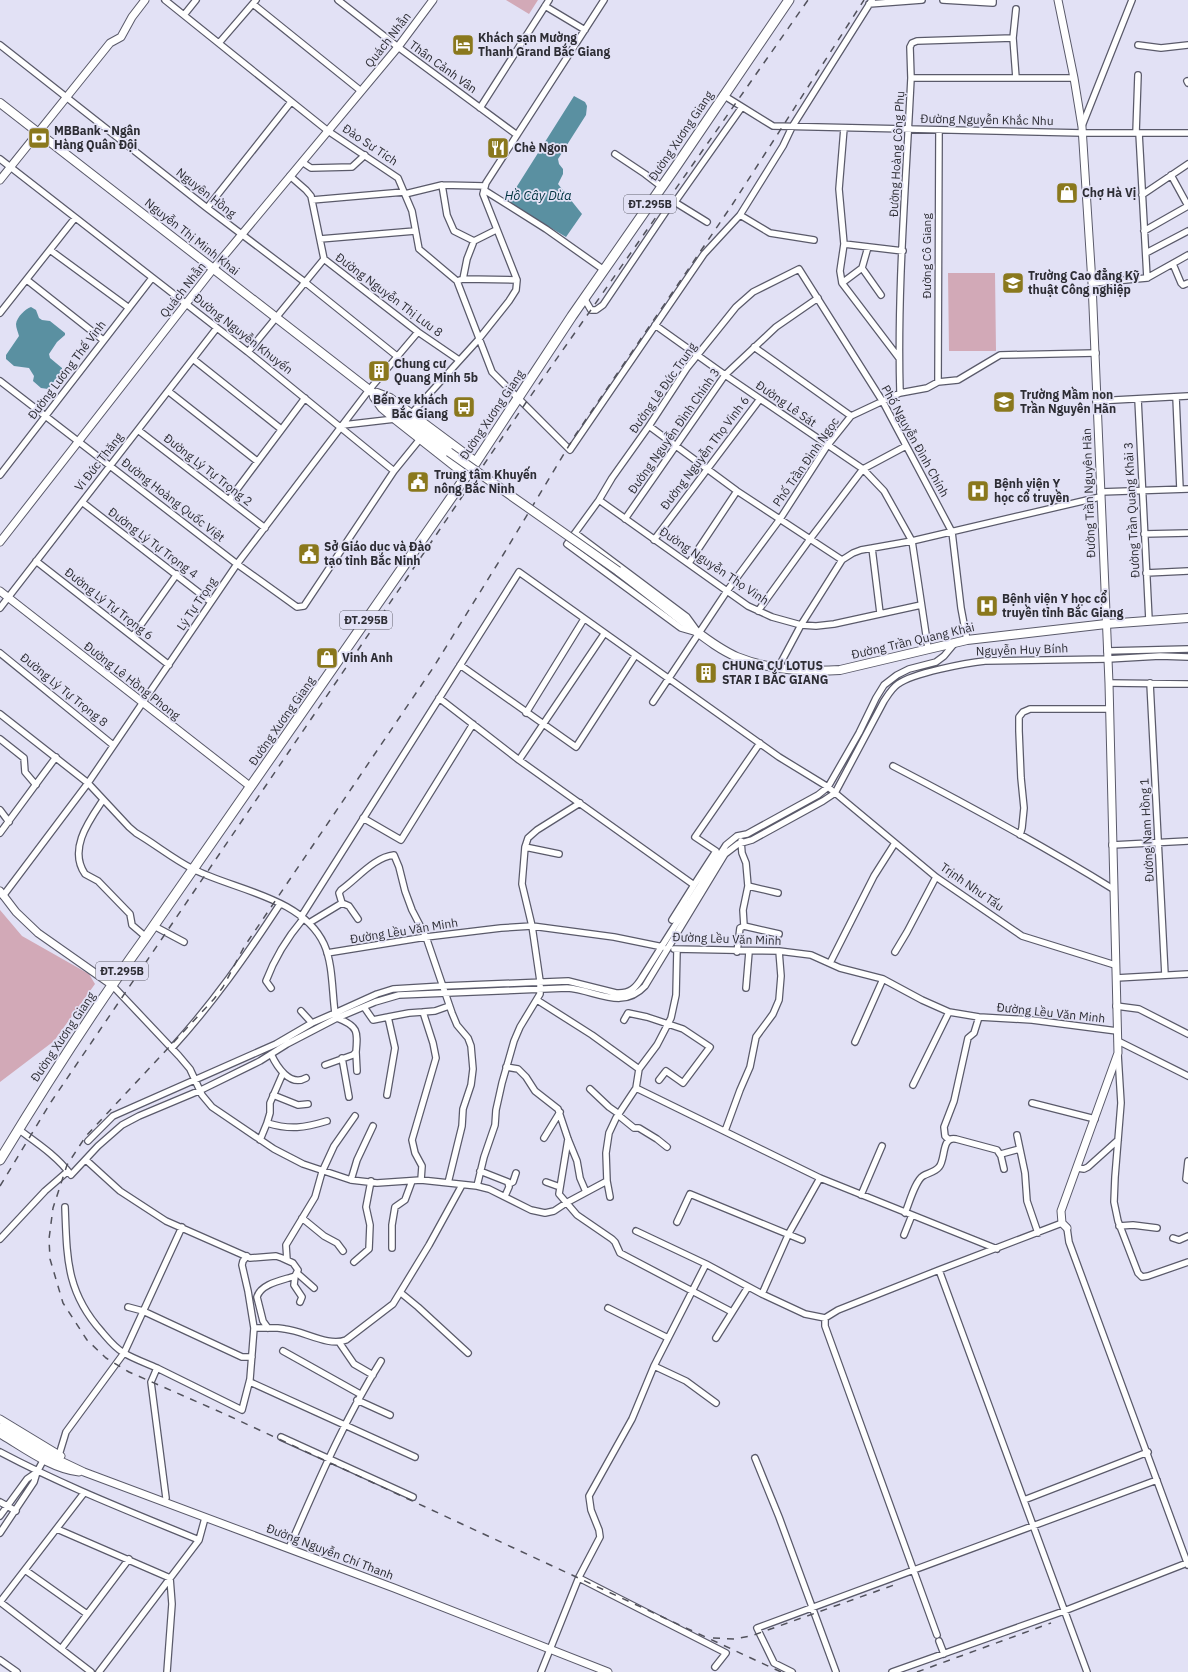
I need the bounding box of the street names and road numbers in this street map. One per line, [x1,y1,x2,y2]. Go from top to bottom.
street label: Quách Nhẫn [361,9,414,70]
street label: Thân Cảnh Vân [406,37,480,96]
street label: Đường Xương Giang [645,87,717,184]
street label: Đường Hoàng Công Phụ [886,91,907,217]
street label: Đường Nguyễn Khắc Nhu [920,111,1054,128]
street label: Đào Sư Tích [340,121,401,169]
street label: Nguyên Hồng [173,164,240,221]
street label: Nguyễn Thị Minh Khai [142,195,243,278]
road number: ĐT.295B [624,195,676,213]
street label: Đường Cô Giang [919,213,934,299]
street label: Đường Nguyễn Thị Lưu 8 [333,249,446,340]
street label: Quách Nhẫn [156,259,209,320]
street label: Đường Nguyễn Khuyến [191,290,296,377]
street label: Đường Lương Thế Vinh [24,317,109,422]
street label: Đường Lê Đức Trung [626,339,700,436]
street label: Đường Nguyễn Đình Chính 3 [624,365,723,496]
street label: Đường Xương Giang [456,366,528,463]
street label: Đường Lê Sát [753,377,819,430]
street label: Phố Nguyễn Đình Chính [878,382,953,499]
street label: Đường Nguyễn Thọ Vinh 6 [657,393,752,513]
street label: Phố Trần Đình Ngọc [769,414,842,509]
street label: Đường Trần Nguyên Hãn [1079,428,1098,558]
street label: Vi Đức Thăng [71,429,127,494]
street label: Đường Lý Tự Trọng 2 [161,430,256,509]
street label: Đường Trần Quang Khải 3 [1120,442,1143,578]
street label: Đường Hoàng Quốc Việt [119,455,228,545]
street label: Đường Lý Tự Trọng 4 [105,504,201,581]
street label: Đường Nguyễn Thọ Vinh [657,523,772,608]
street label: Đường Lý Tự Trọng 6 [62,564,157,643]
street label: Lý Tự Trọng [173,574,220,633]
road number: ĐT.295B [340,611,392,629]
street label: Đường Trần Quang Khải [850,619,976,662]
street label: Đường Lê Hồng Phong [81,638,184,723]
street label: Nguyễn Huy Bính [976,640,1068,659]
street label: Đường Lý Tự Trọng 8 [17,650,111,730]
street label: Đường Xương Giang [245,673,318,768]
street label: Đường Nam Hồng 1 [1136,778,1157,882]
street label: Trịnh Như Tấu [938,859,1007,914]
street label: Đường Lều Văn Minh [349,915,459,946]
street label: Đường Lều Văn Minh [672,929,782,948]
road number: ĐT.295B [96,962,148,980]
street label: Đường Xương Giang [27,988,99,1085]
street label: Đường Lều Văn Minh [996,999,1106,1026]
street label: Đường Nguyễn Chí Thanh [264,1520,396,1583]

